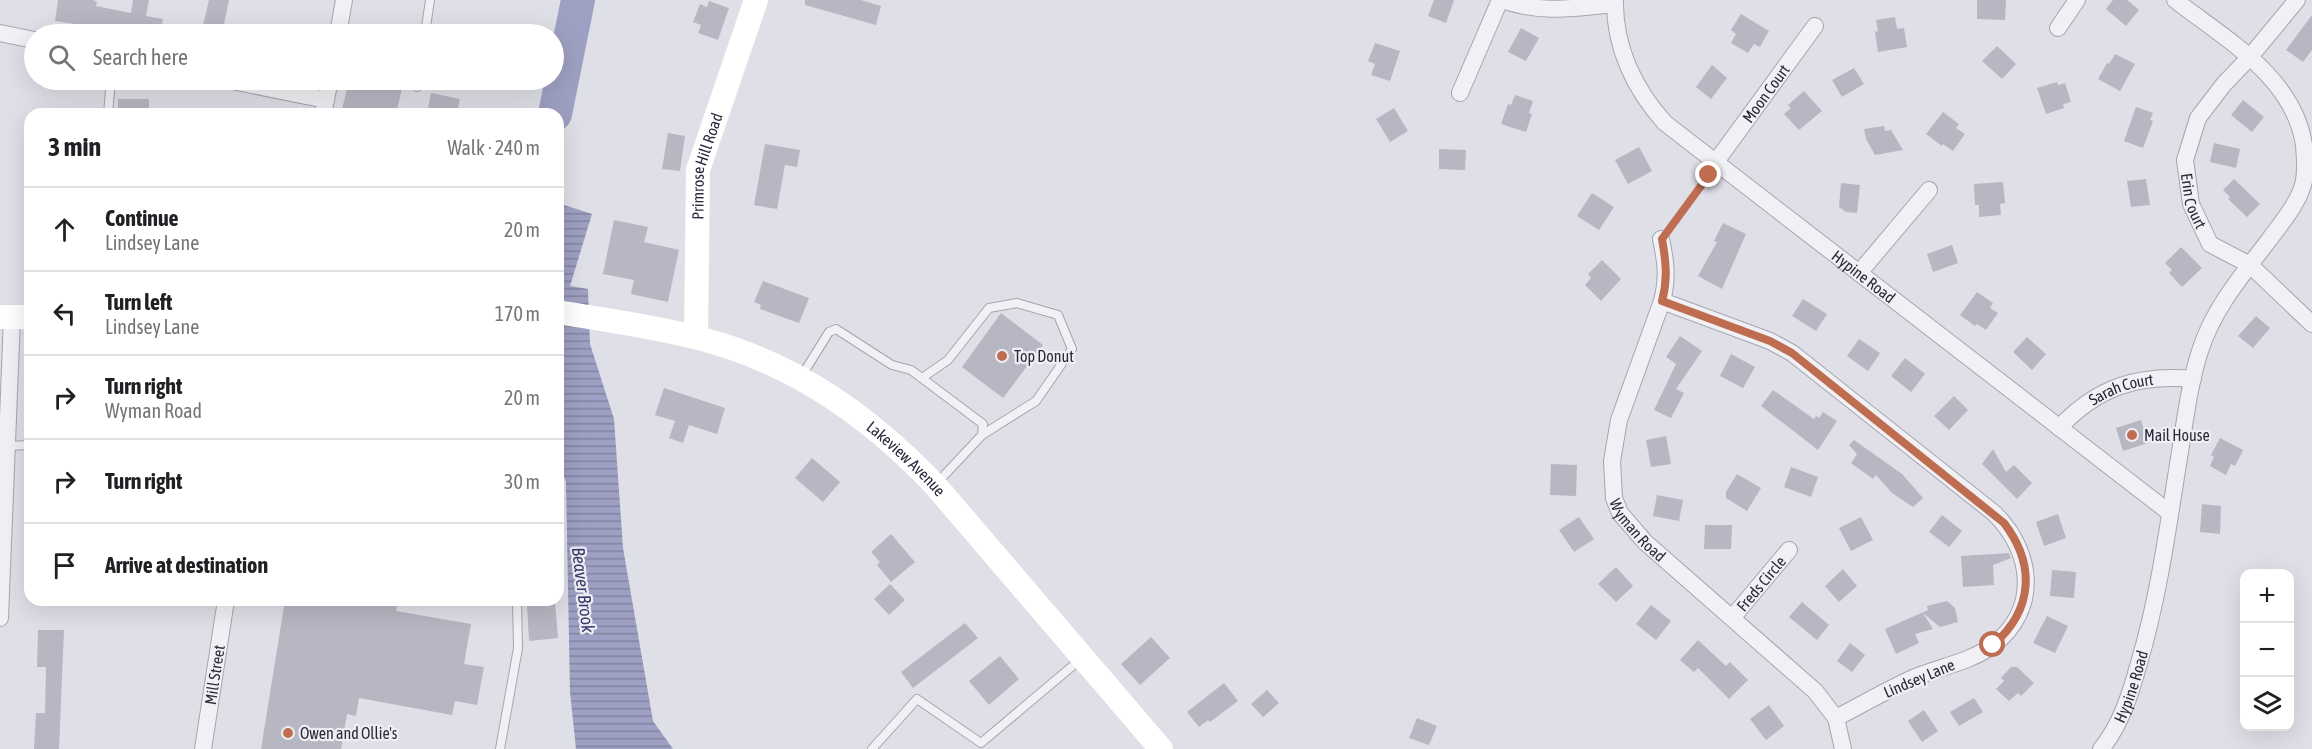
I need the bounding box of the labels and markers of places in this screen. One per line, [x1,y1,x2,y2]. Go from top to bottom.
place label: Top Donut [1014,347,1074,366]
marker: Top Donut [995,349,1009,363]
place label: Mail House [2144,426,2210,444]
marker: Mail House [2125,428,2139,442]
place label: Owen and Ollie's [300,724,398,742]
marker: Owen and Ollie's [281,726,295,740]

